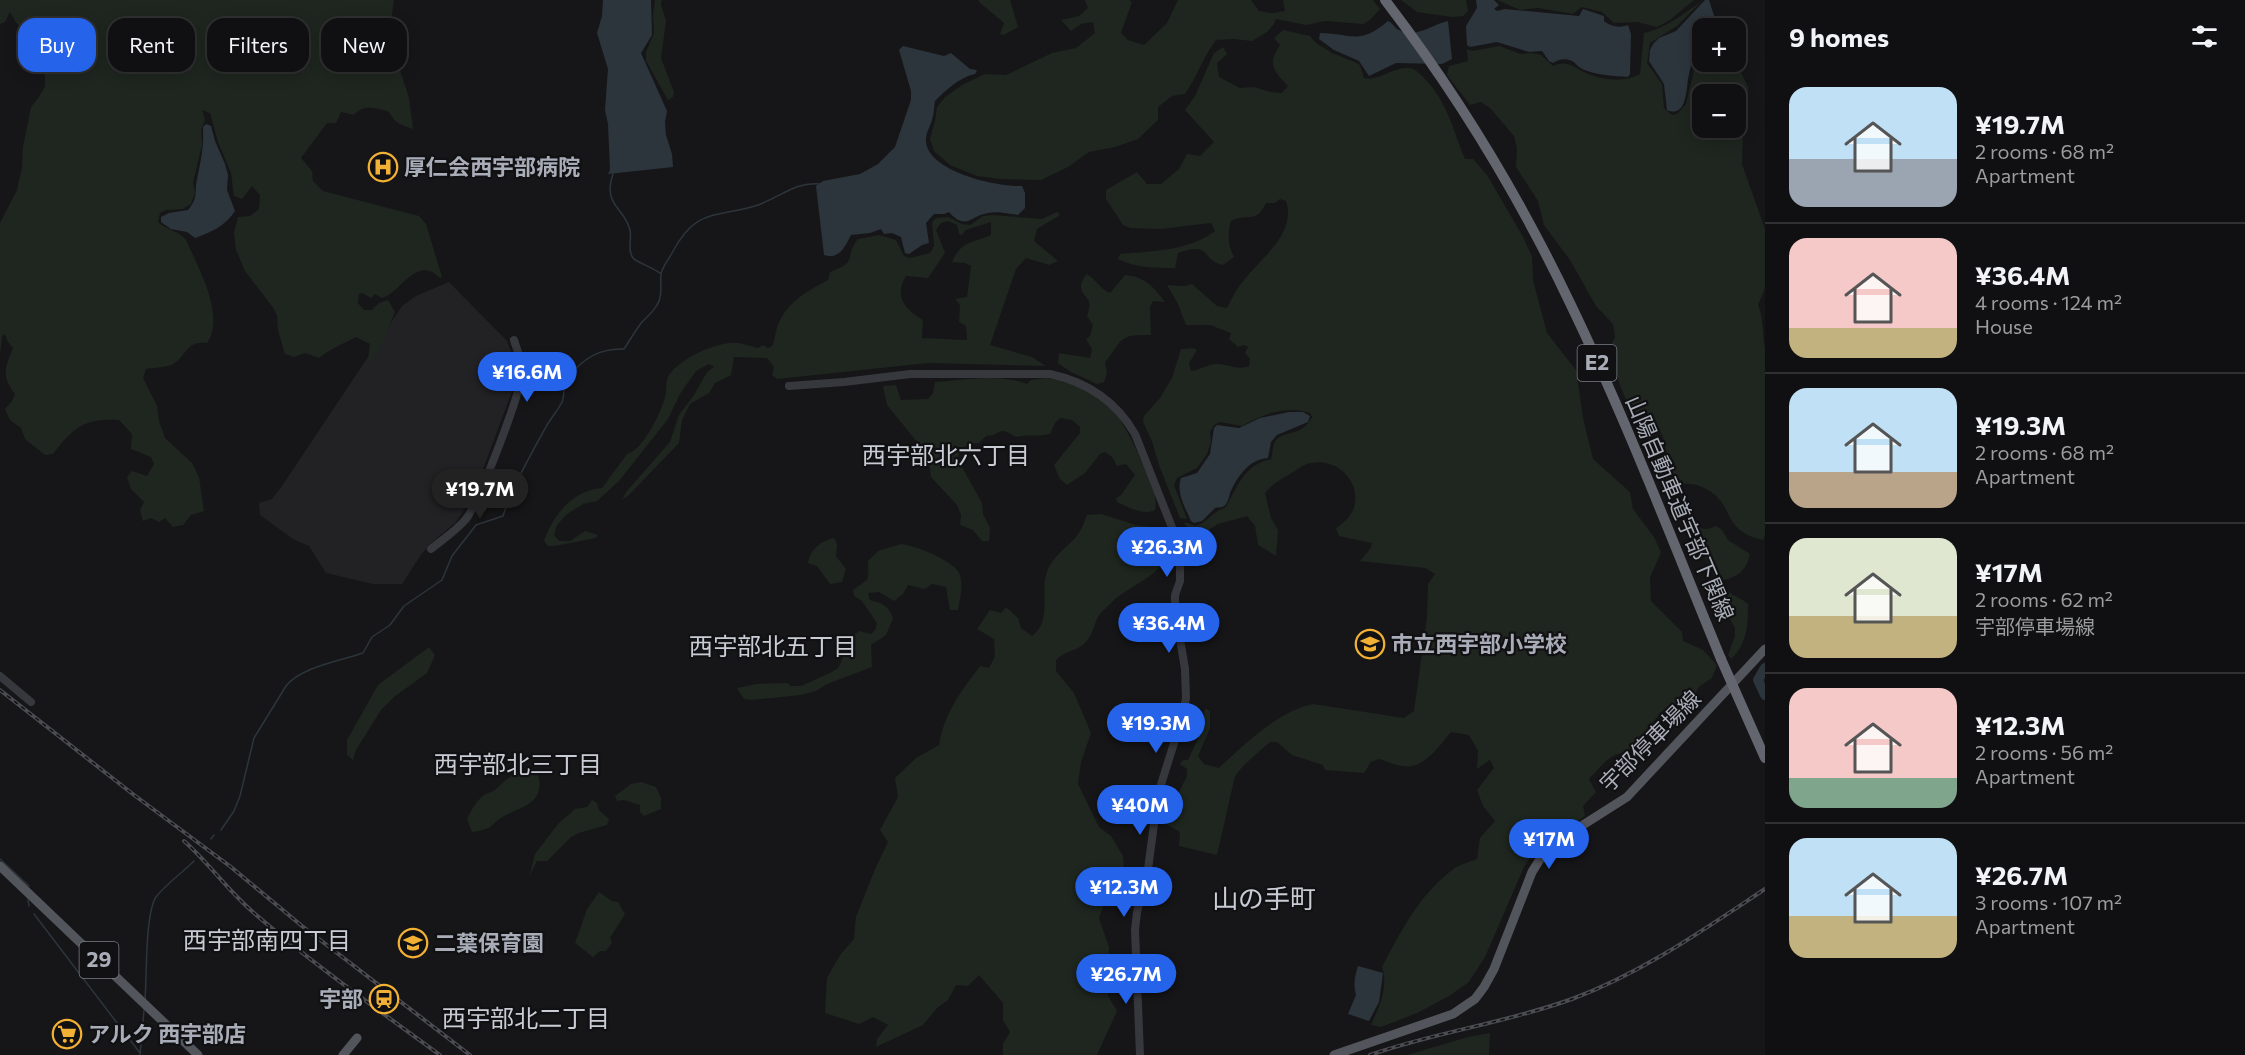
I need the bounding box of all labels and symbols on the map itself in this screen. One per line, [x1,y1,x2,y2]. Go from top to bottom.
hospital icon: 厚仁会西宇部病院 [367,151,399,183]
place label: 厚仁会西宇部病院 [404,153,580,180]
road number: E2 [1578,345,1616,381]
pin: ¥16.6M [478,352,576,403]
street label: 山陽自動車道宇部下関線 [1621,391,1740,624]
district label: 西宇部北六丁目 [862,440,1030,469]
pin: ¥19.7M [431,469,529,520]
pin: ¥26.3M [1118,527,1216,578]
pin: ¥36.4M [1120,603,1218,654]
school or university icon: 市立西宇部小学校 [1354,628,1386,660]
place label: 市立西宇部小学校 [1391,630,1567,657]
district label: 西宇部北五丁目 [689,631,857,660]
street label: 宇部停車場線 [1593,684,1706,797]
pin: ¥19.3M [1107,703,1205,754]
district label: 西宇部北三丁目 [434,749,602,778]
pin: ¥40M [1104,785,1176,836]
pin: ¥17M [1513,819,1585,870]
pin: ¥12.3M [1075,867,1173,918]
district label: 山の手町 [1212,882,1316,913]
district label: 西宇部南四丁目 [183,925,351,954]
school or university icon: 二葉保育園 [397,927,429,959]
place label: 二葉保育園 [434,929,544,956]
road number: 29 [80,942,118,978]
pin: ¥26.7M [1077,954,1175,1005]
station icon: 宇部 [368,983,400,1015]
place label: 宇部 [319,985,363,1012]
district label: 西宇部北二丁目 [442,1003,610,1032]
supermarket icon: アルク 西宇部店 [51,1018,83,1050]
place label: アルク 西宇部店 [88,1020,246,1047]

